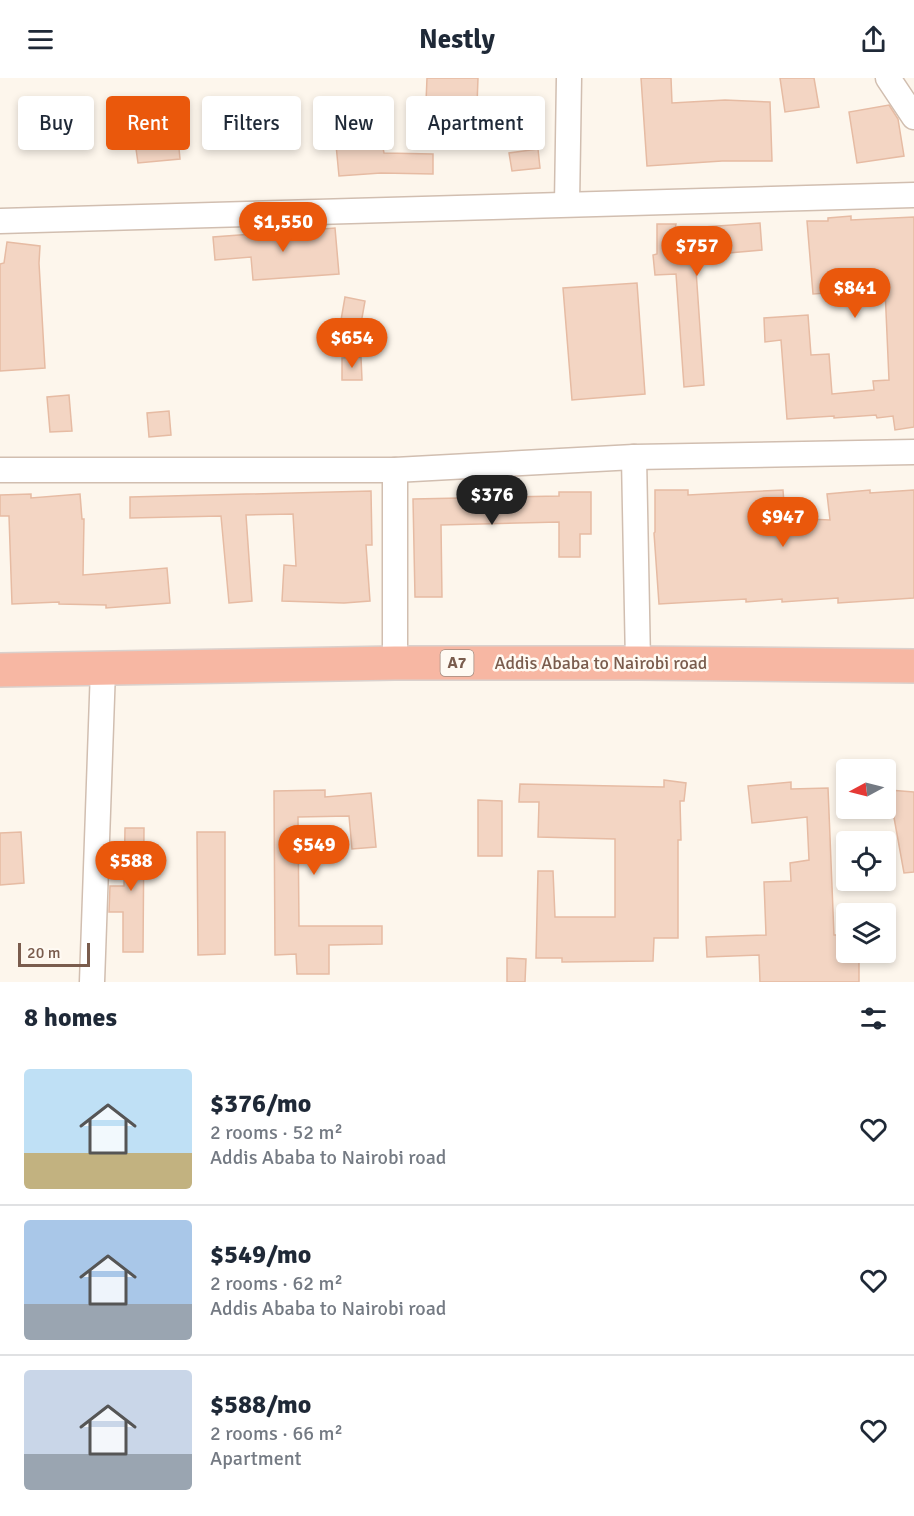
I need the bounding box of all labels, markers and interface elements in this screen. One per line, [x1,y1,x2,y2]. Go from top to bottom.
icon: menu [24,23,57,56]
text: Nestly [419,23,495,56]
icon: share [857,23,890,56]
chip: Buy [18,96,94,150]
chip: Rent [106,96,190,150]
chip: Filters [202,96,301,150]
chip: New [313,96,394,150]
chip: Apartment [406,96,545,150]
pin: $1,550 [234,202,332,253]
text: $1,550 [253,209,313,234]
pin: $757 [661,226,733,277]
text: $757 [675,233,719,258]
pin: $841 [819,268,891,319]
text: $841 [833,275,877,300]
pin: $654 [316,318,388,369]
text: $654 [330,325,374,350]
pin: $376 [456,475,528,526]
text: $376 [470,482,514,507]
pin: $947 [747,497,819,548]
text: $947 [761,504,805,529]
road number: A7 [440,650,474,676]
street label: Addis Ababa to Nairobi road [495,652,707,674]
north arrow [836,759,896,819]
map controls [836,759,896,963]
pin: $549 [278,825,350,876]
button: locate [836,831,896,891]
text: $549 [292,832,336,857]
pin: $588 [95,841,167,892]
text: $588 [109,848,153,873]
button: layers [836,903,896,963]
scale bar [18,940,90,968]
text: 20 m [27,943,61,963]
text: 8 homes [24,1002,117,1034]
icon: filters [857,1002,890,1035]
text: $376/mo [210,1088,311,1120]
icon: home [72,1093,144,1165]
icon: heart [857,1113,890,1146]
text: 2 rooms · 52 m² [210,1120,343,1145]
text: Addis Ababa to Nairobi road [210,1145,446,1170]
text: $549/mo [210,1239,311,1271]
icon: home [72,1244,144,1316]
icon: heart [857,1264,890,1297]
text: 2 rooms · 62 m² [210,1271,343,1296]
text: Addis Ababa to Nairobi road [210,1296,446,1321]
text: $588/mo [210,1389,311,1421]
icon: home [72,1394,144,1466]
icon: heart [857,1414,890,1447]
text: 2 rooms · 66 m² [210,1421,343,1446]
text: Apartment [210,1446,302,1471]

